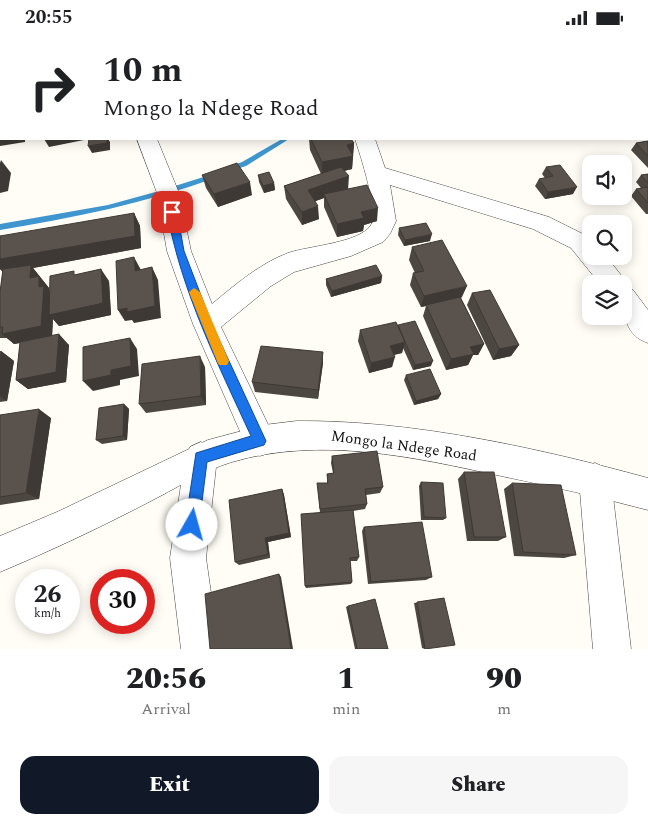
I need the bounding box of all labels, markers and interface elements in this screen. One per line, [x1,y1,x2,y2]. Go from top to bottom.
text: 20:55 [25,3,73,32]
text: 10 m [103,44,183,97]
icon: right [20,55,85,120]
text: Mongo la Ndege Road [103,92,319,125]
map controls [582,155,632,325]
button: sound [582,155,632,205]
pin [151,191,193,233]
icon: arrive [158,198,186,226]
button: search [582,215,632,265]
button: layers [582,275,632,325]
street label: Mongo la Ndege Road [330,424,478,468]
position arrow [165,498,217,550]
speed limit sign: 30 [90,569,155,634]
text: 26 [33,576,62,614]
text: km/h [34,604,61,623]
text: 20:56 [126,656,206,702]
text: 1 [337,656,355,702]
text: 90 [486,656,522,702]
text: Arrival [141,697,191,721]
text: min [332,697,360,721]
text: m [497,697,511,721]
button: Exit [20,756,319,814]
button: Share [329,756,628,814]

